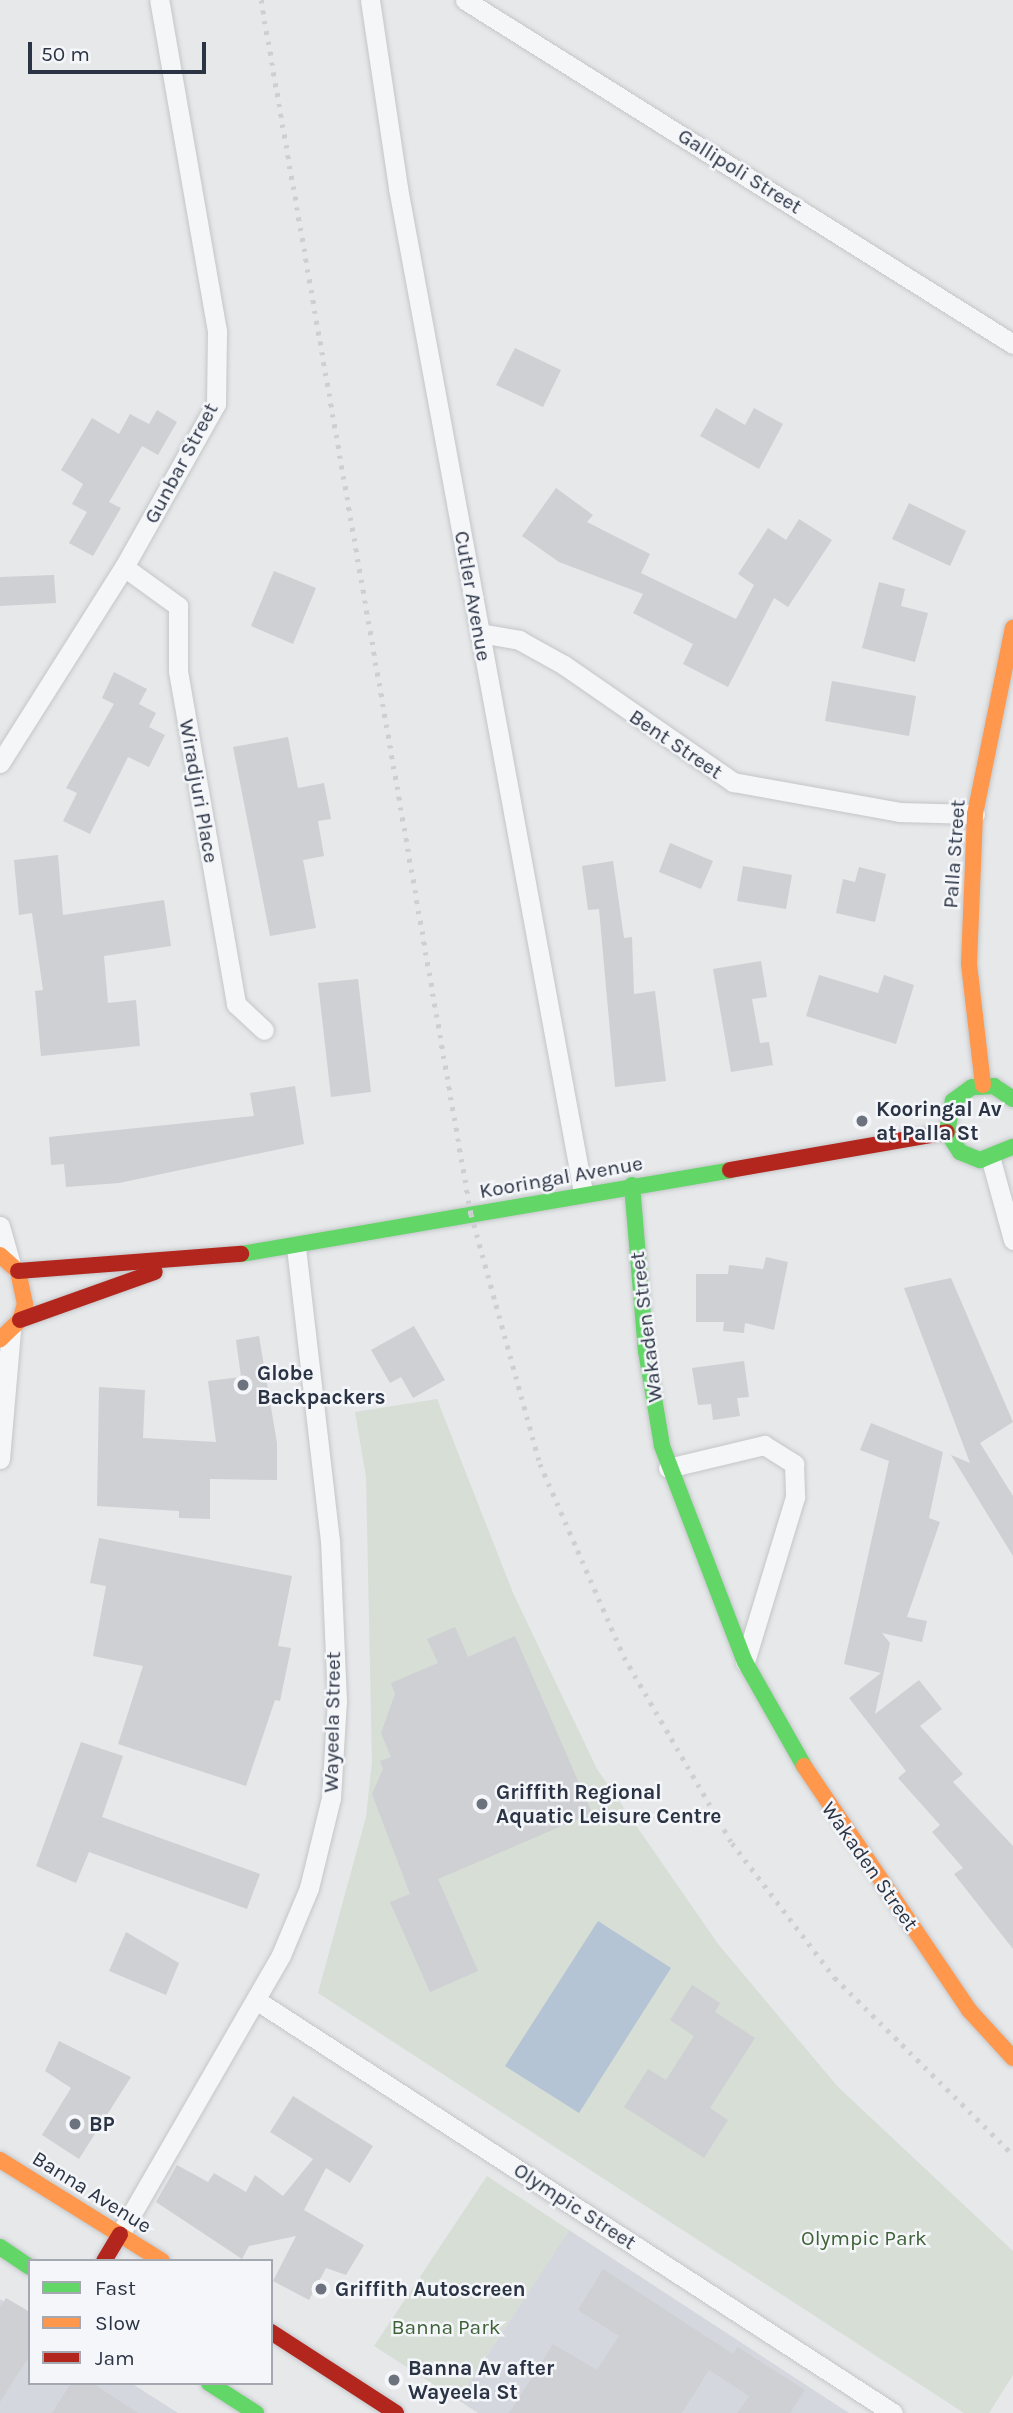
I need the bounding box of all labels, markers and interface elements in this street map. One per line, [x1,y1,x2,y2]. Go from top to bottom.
scale bar [32,28,210,72]
text: 50 m [41,42,90,66]
street label: Gallipoli Street [673,123,807,219]
street label: Gunbar Street [139,398,223,528]
street label: Cutler Avenue [449,529,497,663]
street label: Bent Street [625,704,727,784]
street label: Wiradjuri Place [174,717,224,865]
street label: Palla Street [938,799,970,909]
place label: Kooringal Av at Palla St [876,1096,1002,1146]
marker: Kooringal Av at Palla St [854,1113,870,1129]
street label: Kooringal Avenue [477,1150,645,1204]
street label: Wakaden Street [624,1250,668,1404]
place label: Globe Backpackers [257,1360,386,1410]
marker: Globe Backpackers [235,1377,251,1393]
street label: Wayeela Street [318,1651,346,1793]
place label: Griffith Regional Aquatic Leisure Centre [496,1779,721,1829]
marker: Griffith Regional Aquatic Leisure Centre [474,1796,490,1812]
street label: Wakaden Street [816,1797,924,1935]
place label: BP [89,2111,115,2137]
marker: BP [67,2116,83,2132]
street label: Banna Avenue [28,2145,156,2239]
street label: Olympic Street [509,2157,641,2255]
park label: Olympic Park [801,2225,927,2251]
legend [28,2259,273,2385]
text: Fast [95,2276,136,2300]
place label: Griffith Autoscreen [335,2276,526,2302]
marker: Griffith Autoscreen [313,2281,329,2297]
text: Slow [95,2311,140,2335]
park label: Banna Park [391,2314,501,2340]
text: Jam [95,2346,135,2370]
place label: Banna Av after Wayeela St [408,2355,554,2405]
marker: Banna Av after Wayeela St [386,2372,402,2388]

